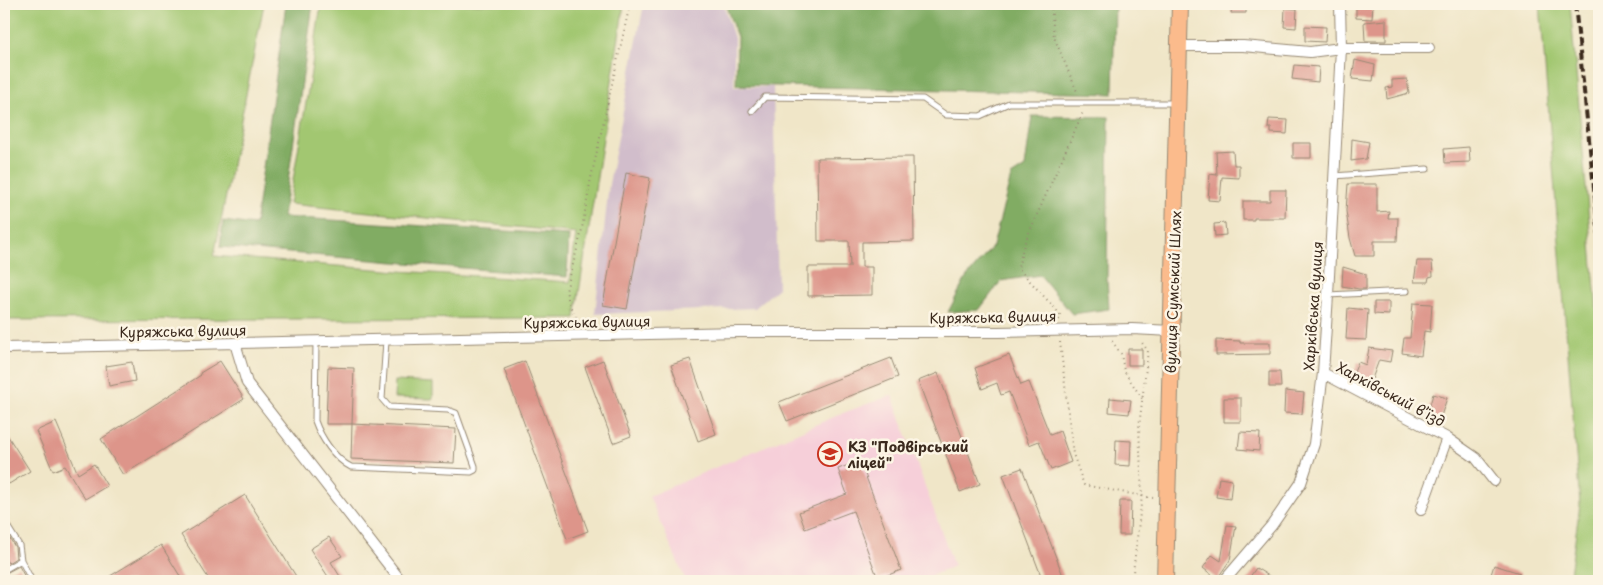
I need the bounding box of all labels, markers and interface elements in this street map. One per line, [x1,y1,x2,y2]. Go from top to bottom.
street label: вулиця Сумський Шлях [1160,210,1186,374]
street label: Харківська вулиця [1298,241,1328,371]
street label: Куряжська вулиця [929,305,1057,329]
street label: Куряжська вулиця [523,310,651,334]
street label: Куряжська вулиця [119,319,247,343]
street label: Харківський в’їзд [1333,356,1449,432]
place label: КЗ "Подвірський ліцей" [847,436,969,473]
school or university icon: КЗ "Подвірський ліцей" [817,441,843,467]

